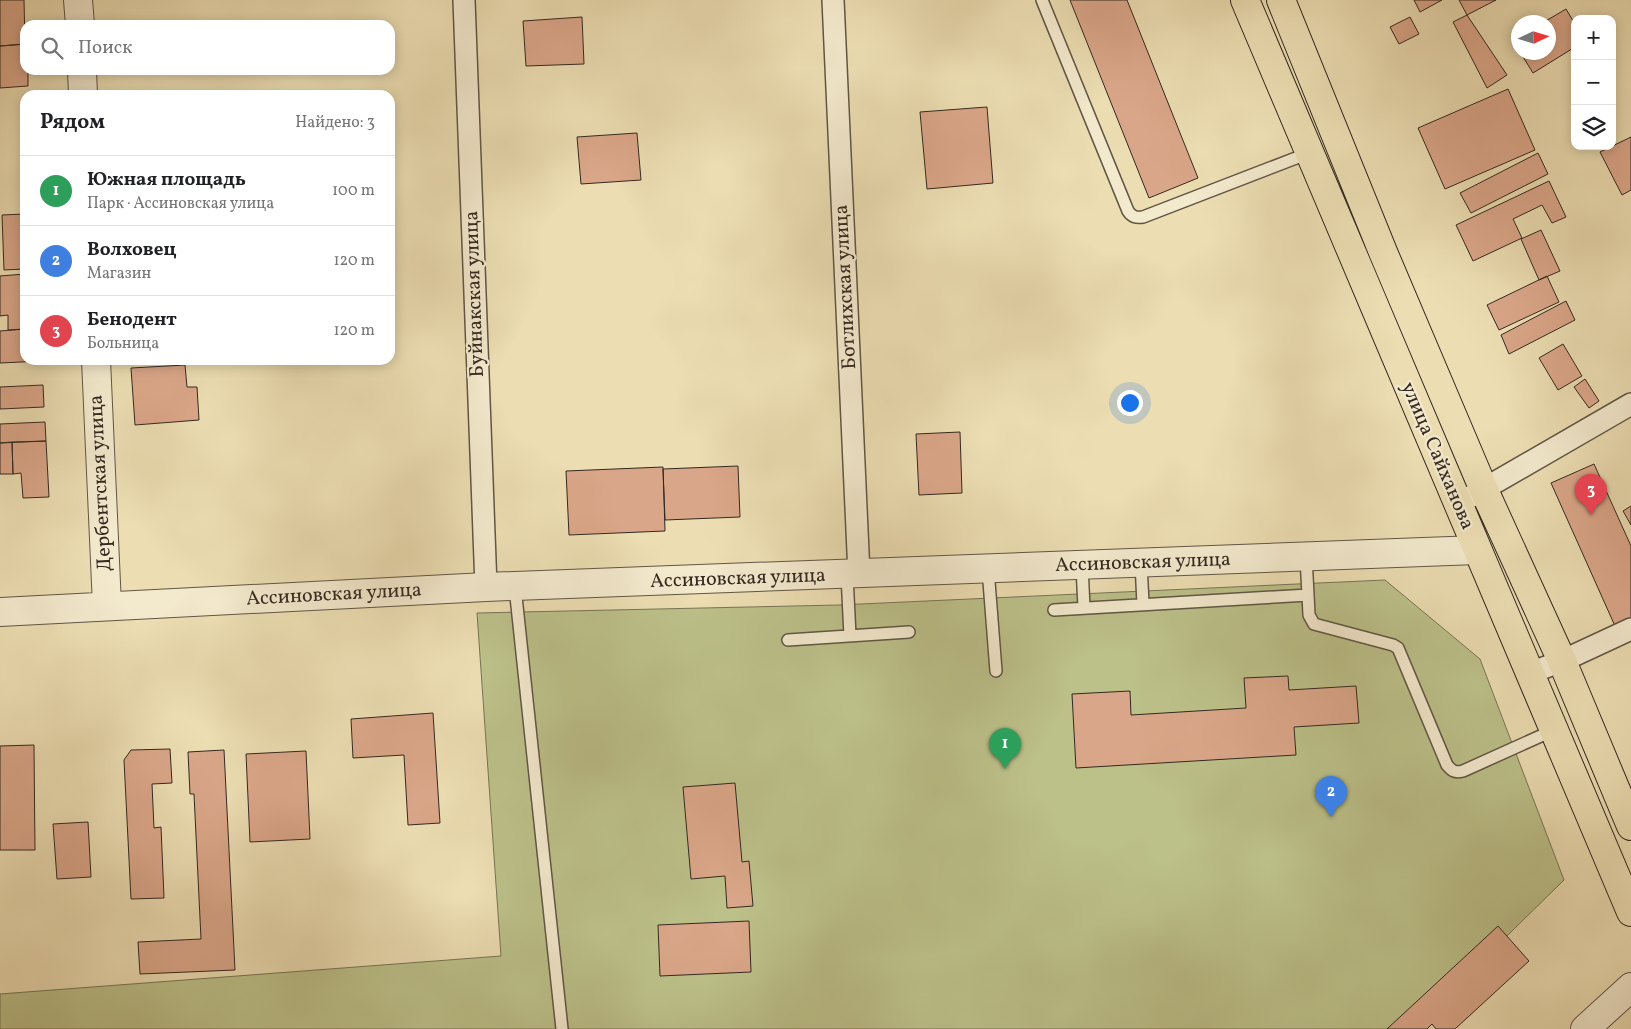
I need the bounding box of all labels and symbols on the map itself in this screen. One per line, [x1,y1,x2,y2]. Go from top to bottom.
north arrow [1511,15,1556,60]
street label: Ботлихская улица [828,204,864,370]
street label: Буйнакская улица [458,210,492,378]
street label: улица Сайханова [1393,378,1481,534]
your location [1117,390,1143,416]
street label: Дербентская улица [82,394,120,572]
pin: 3 [1575,474,1607,515]
street label: Ассиновская улица [1055,546,1231,580]
street label: Ассиновская улица [650,562,826,596]
street label: Ассиновская улица [246,576,423,614]
pin: 1 [989,728,1021,769]
pin: 2 [1315,776,1347,817]

